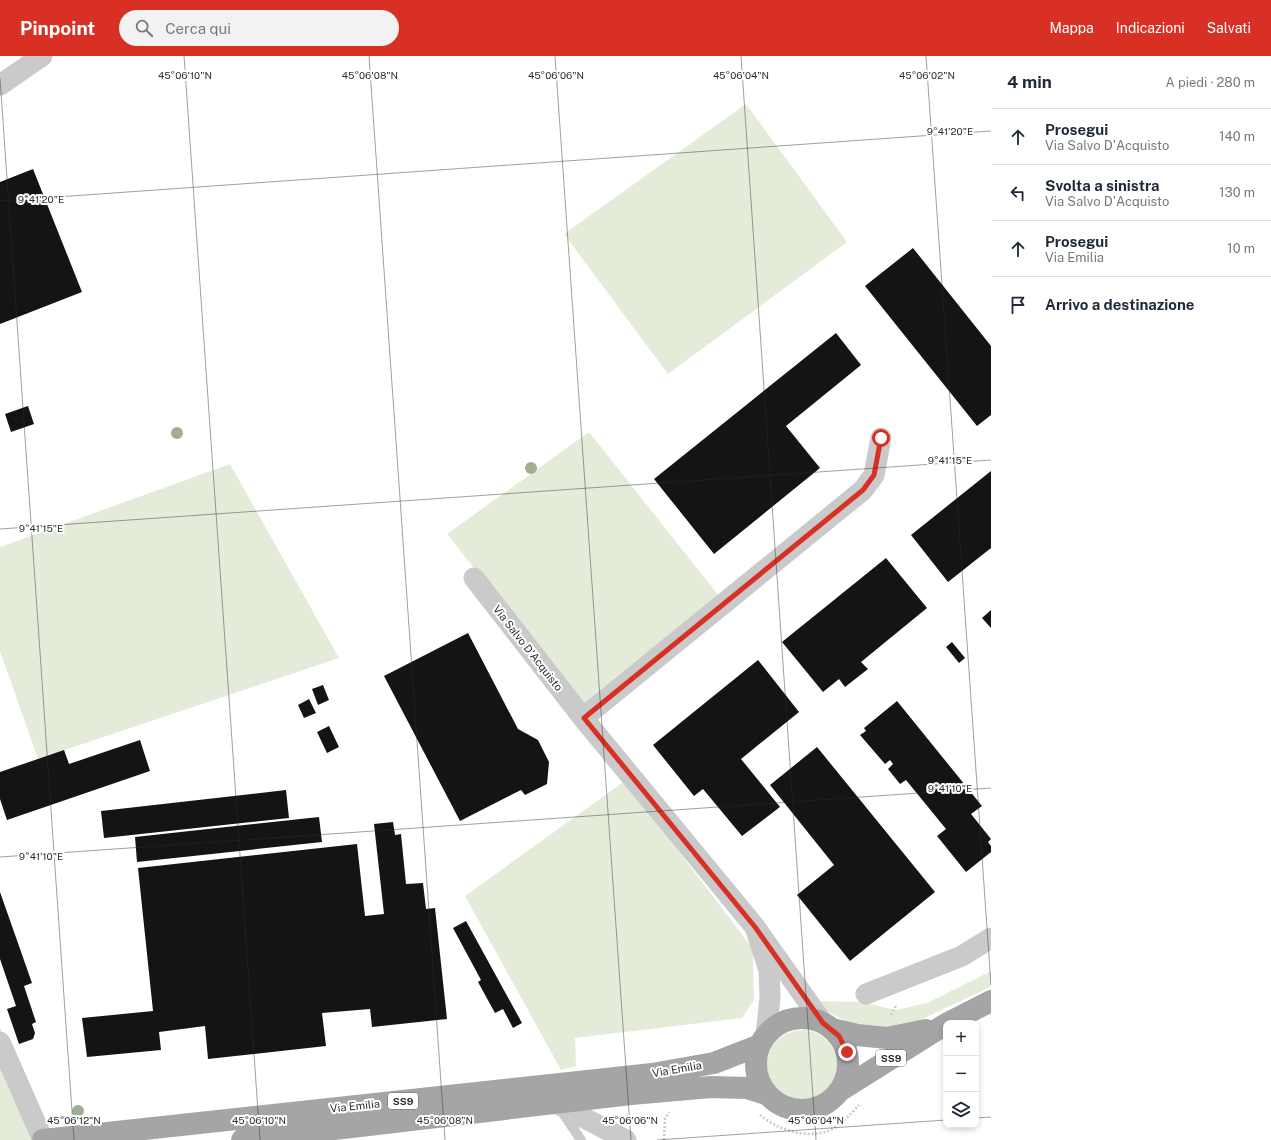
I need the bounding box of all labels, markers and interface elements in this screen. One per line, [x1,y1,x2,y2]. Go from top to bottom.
search box [119,10,399,46]
text: Pinpoint [20,17,95,39]
icon: search [133,17,155,39]
text: Cerca qui [165,20,231,37]
text: Mappa [1049,20,1094,36]
text: Indicazioni [1116,20,1185,36]
text: Salvati [1207,20,1251,36]
text: 45°06'10"N [158,69,212,81]
text: 45°06'08"N [342,69,398,81]
text: 45°06'06"N [528,69,584,81]
text: 45°06'04"N [713,69,769,81]
text: 45°06'02"N [899,69,955,81]
text: 4 min [1007,72,1052,92]
text: A piedi · 280 m [1166,75,1255,90]
text: Prosegui [1045,121,1108,138]
text: 9°41'20"E [927,125,973,137]
icon: ahead [1007,126,1029,148]
text: 140 m [1219,129,1255,144]
text: Via Salvo D'Acquisto [1045,138,1169,153]
text: Svolta a sinistra [1045,177,1159,194]
icon: left [1007,182,1029,204]
text: 130 m [1219,185,1255,200]
text: 9°41'20"E [18,193,64,205]
text: Via Salvo D'Acquisto [1045,194,1169,209]
text: Prosegui [1045,233,1108,250]
icon: ahead [1007,238,1029,260]
text: 10 m [1227,241,1255,256]
text: Via Emilia [1045,250,1104,265]
icon: arrive [1007,294,1029,316]
text: Arrivo a destinazione [1045,296,1194,313]
route start [872,429,890,447]
text: 9°41'15"E [928,454,972,466]
text: 9°41'15"E [19,522,63,534]
street label: Via Salvo D'Acquisto [491,603,565,693]
text: 9°41'10"E [928,782,972,794]
text: 9°41'10"E [19,850,63,862]
map controls [943,1020,979,1128]
button: + [943,1020,979,1056]
route end [838,1043,856,1061]
road number: SS9 [876,1050,906,1066]
button: − [943,1056,979,1092]
street label: Via Emilia [651,1059,703,1079]
button: layers [943,1092,979,1128]
road number: SS9 [388,1093,418,1109]
street label: Via Emilia [330,1097,380,1115]
text: 45°06'12"N [47,1114,101,1126]
text: 45°06'10"N [232,1114,286,1126]
text: 45°06'08"N [417,1114,473,1126]
text: 45°06'06"N [602,1114,658,1126]
text: 45°06'04"N [788,1114,844,1126]

